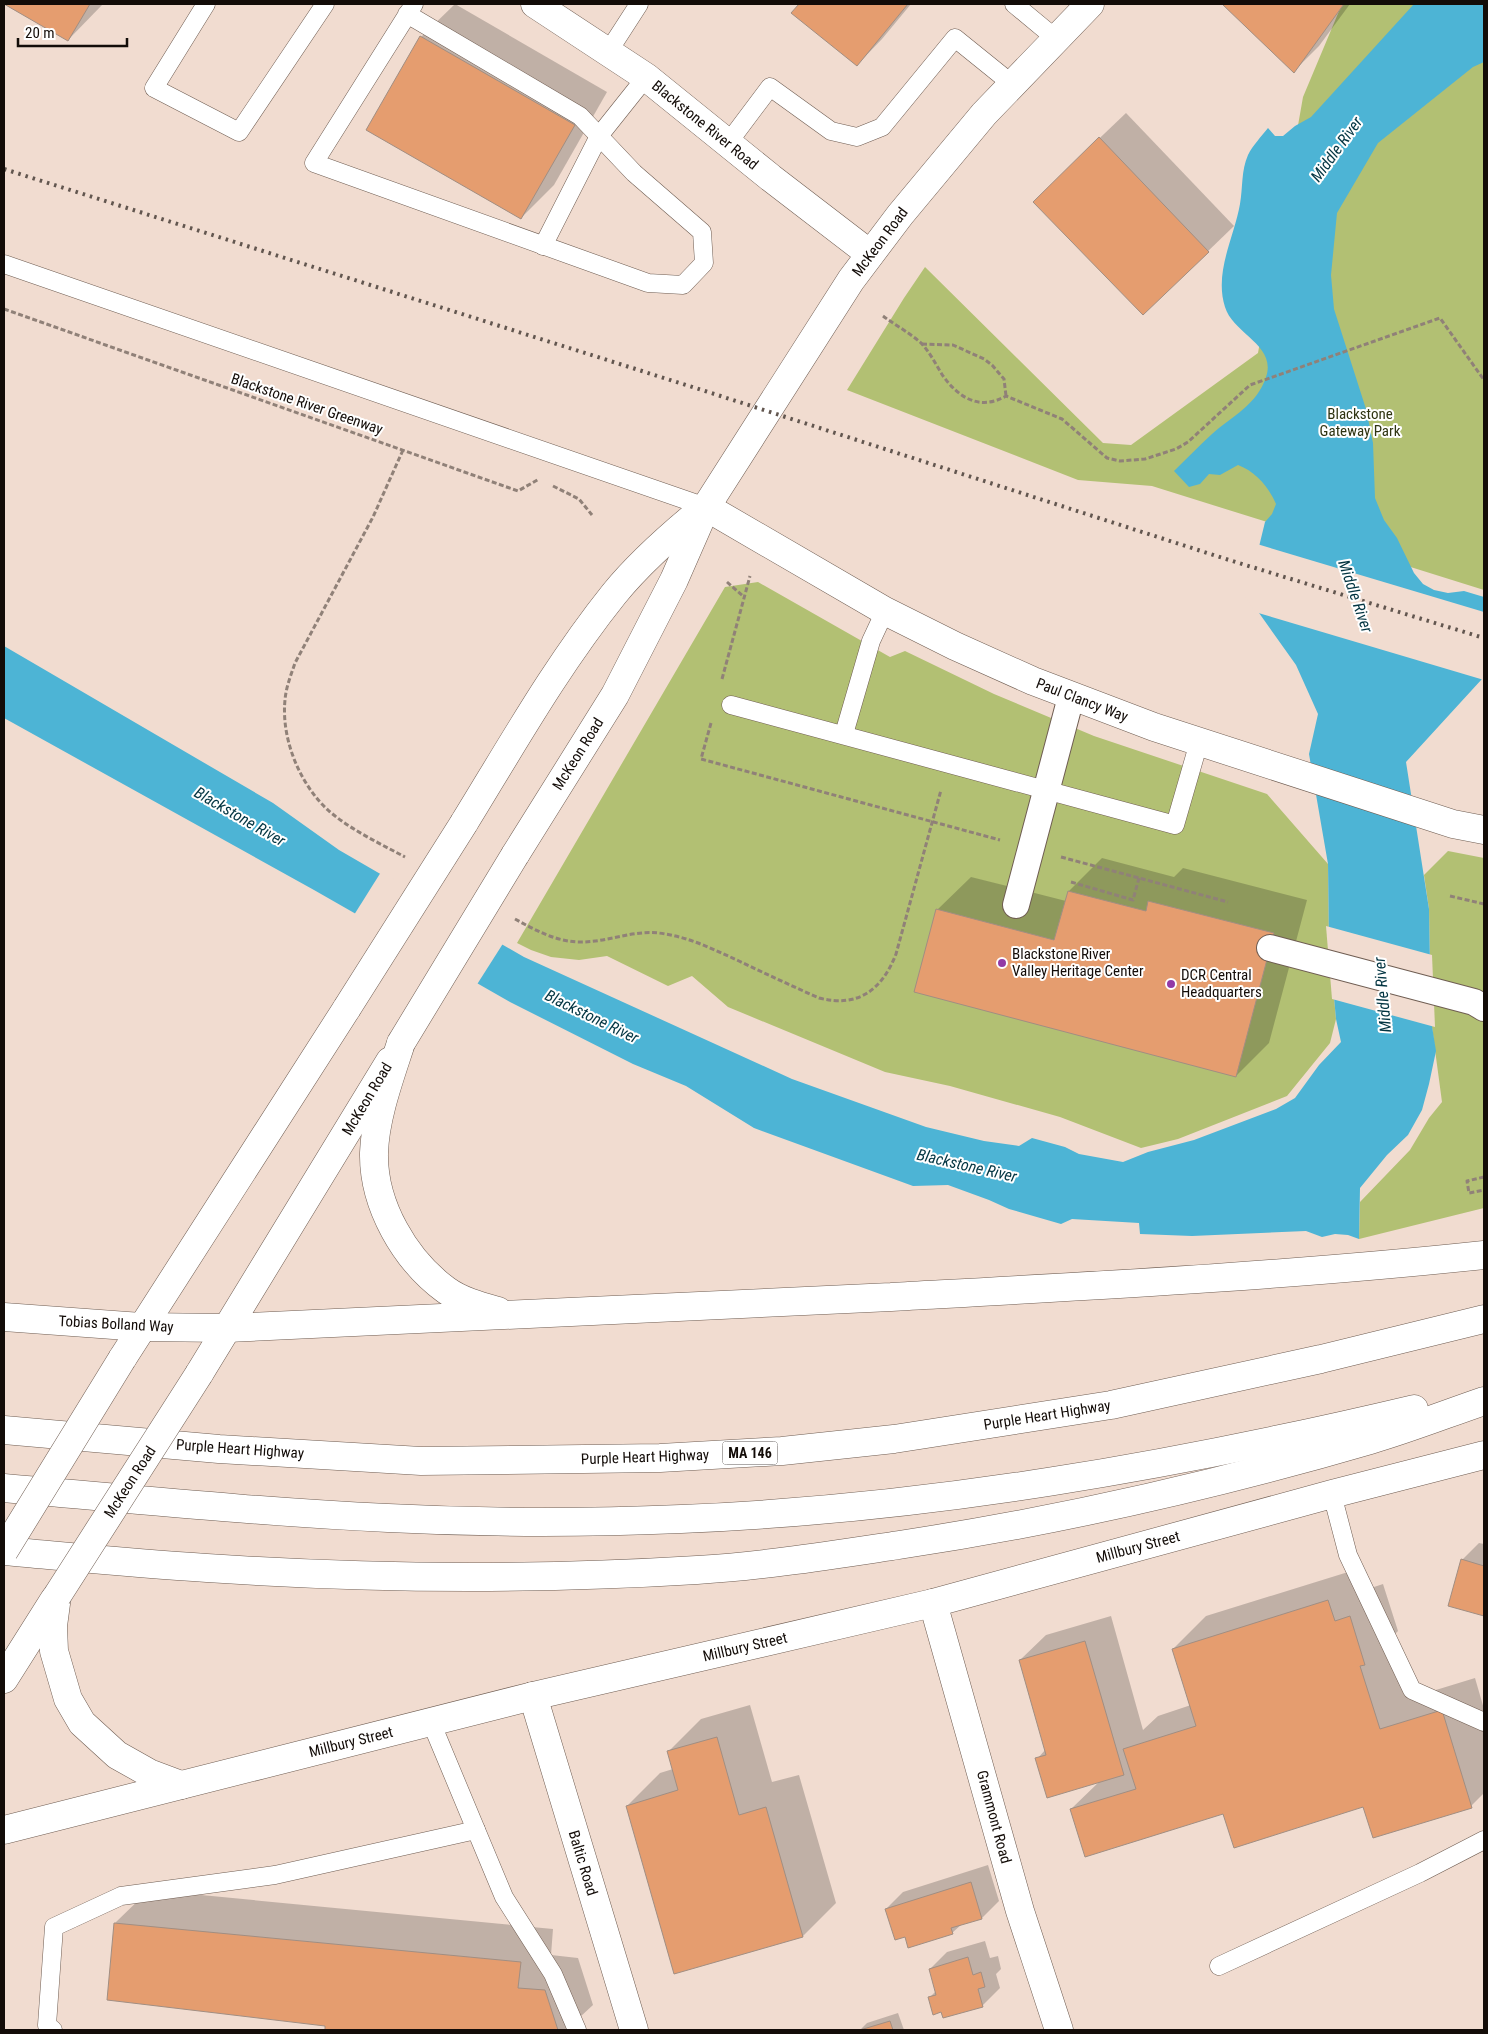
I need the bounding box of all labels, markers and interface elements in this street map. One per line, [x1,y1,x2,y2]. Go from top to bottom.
scale bar [18,15,126,47]
text: 20 m [25,24,55,42]
street label: Blackstone River Road [648,77,762,173]
water label: Middle River [1307,112,1367,185]
street label: McKeon Road [848,204,912,280]
street label: Blackstone River Greenway [229,370,385,438]
park label: Blackstone Gateway Park [1320,405,1401,440]
water label: Middle River [1334,557,1377,636]
street label: Paul Clancy Way [1033,674,1131,726]
street label: McKeon Road [549,715,607,793]
water label: Blackstone River [191,783,290,851]
place label: Blackstone River Valley Heritage Center [1012,945,1144,980]
water label: Middle River [1370,955,1395,1033]
marker: Blackstone River Valley Heritage Center [996,957,1008,969]
place label: DCR Central Headquarters [1181,966,1262,1001]
marker: DCR Central Headquarters [1165,978,1177,990]
water label: Blackstone River [542,986,643,1048]
street label: McKeon Road [338,1059,396,1139]
water label: Blackstone River [915,1145,1020,1186]
street label: Tobias Bolland Way [58,1312,174,1336]
street label: Purple Heart Highway [982,1396,1112,1434]
street label: Purple Heart Highway [175,1436,305,1462]
road number: MA 146 [722,1442,778,1465]
street label: McKeon Road [100,1443,160,1521]
street label: Purple Heart Highway [581,1446,709,1468]
street label: Millbury Street [1094,1527,1182,1567]
street label: Millbury Street [701,1629,789,1665]
street label: Millbury Street [307,1723,395,1761]
street label: Grammont Road [973,1768,1015,1866]
street label: Baltic Road [565,1828,601,1898]

